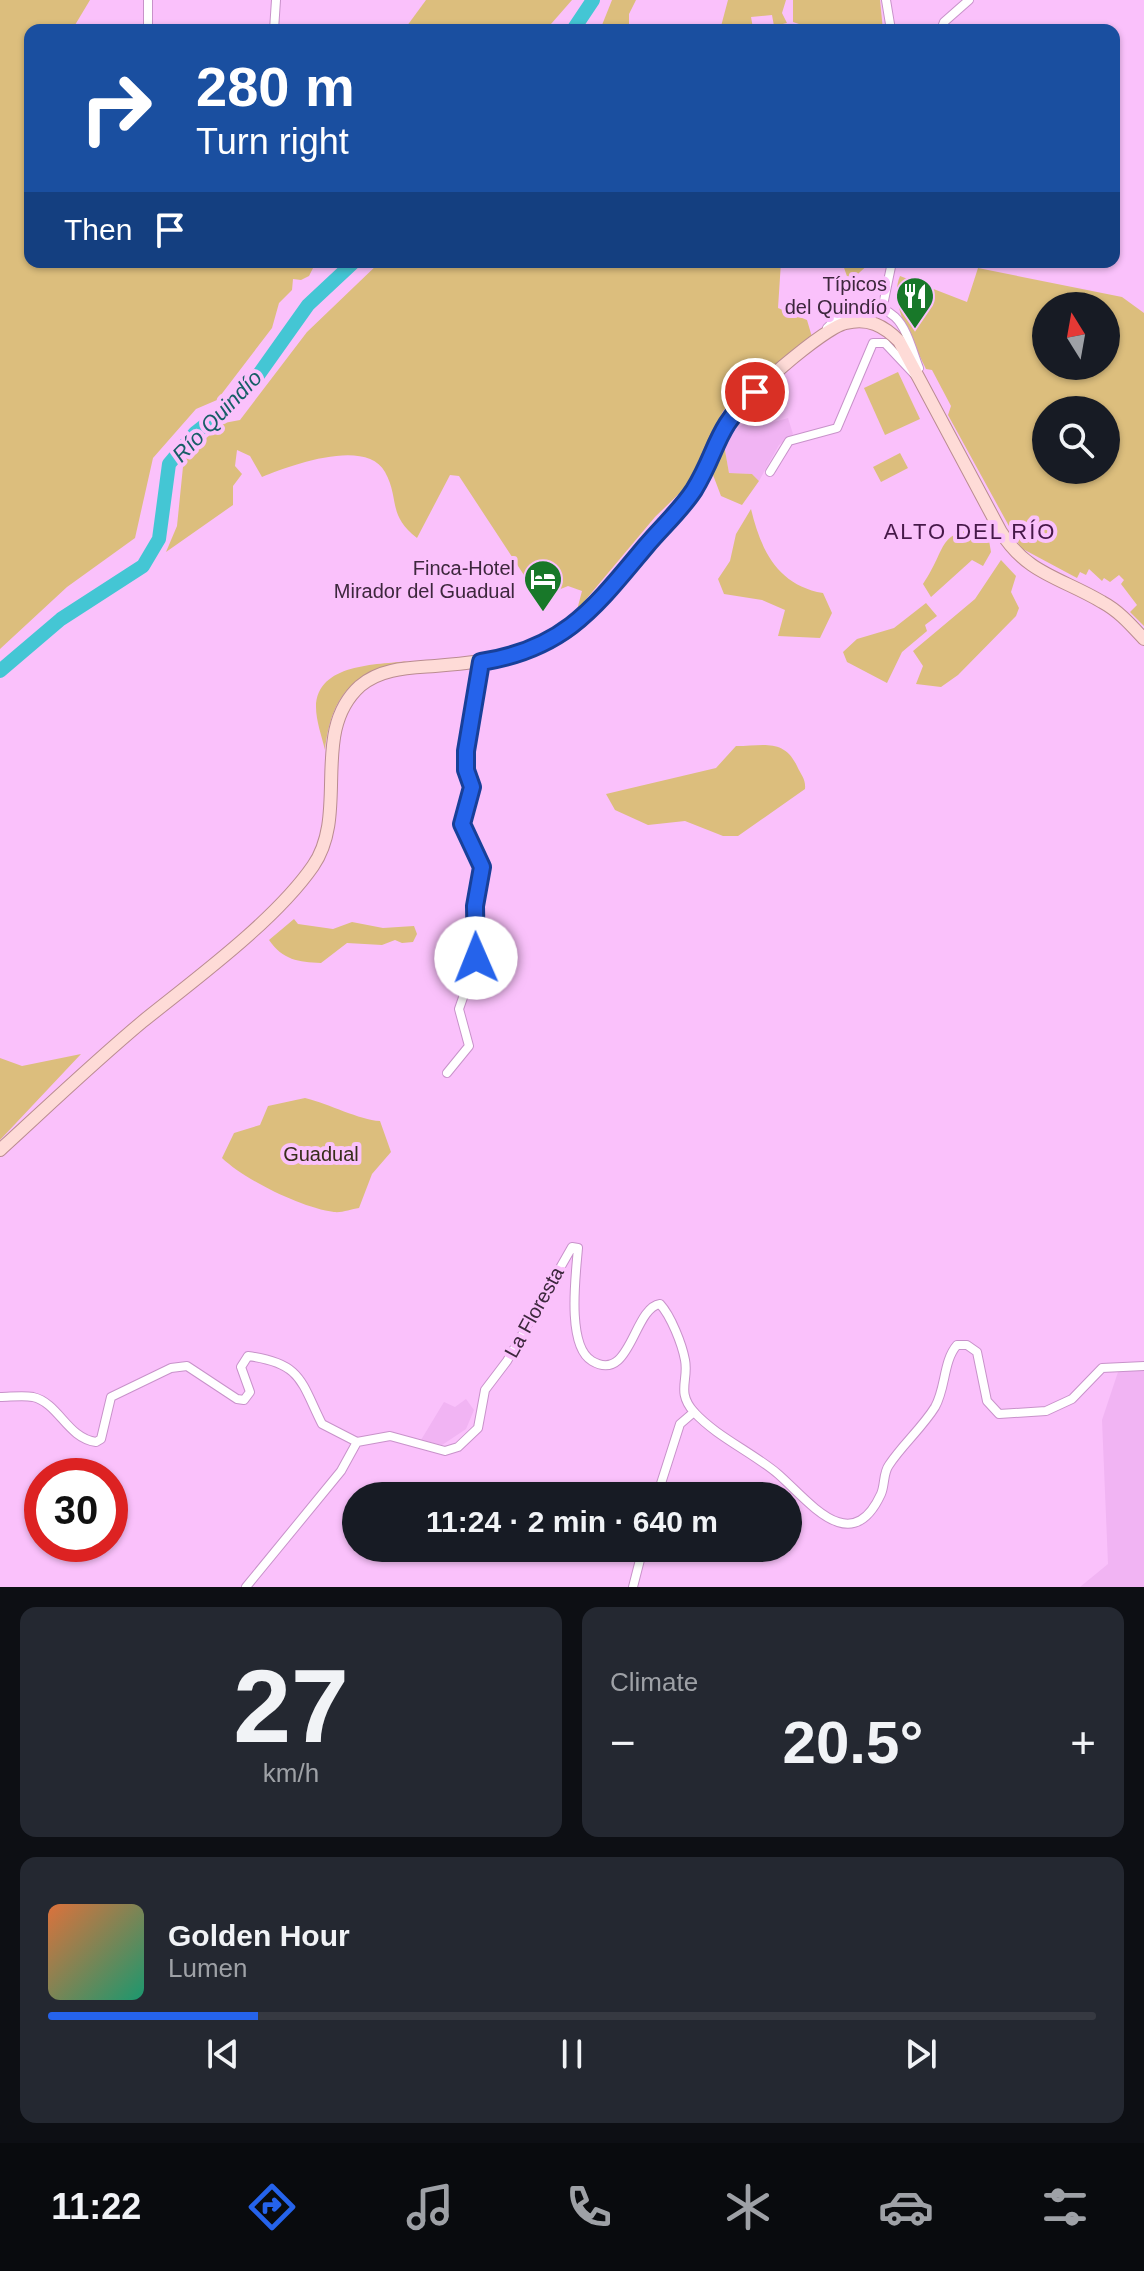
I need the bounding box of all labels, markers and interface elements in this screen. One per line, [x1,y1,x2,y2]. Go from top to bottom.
text: 280 m [196,55,355,118]
icon: right [64,56,168,160]
text: Turn right [196,121,349,162]
icon: arrive [148,208,192,252]
text: Then [64,213,132,246]
place label: Típicos del Quindío [785,273,887,318]
restaurant icon: Típicos del Quindío [894,275,936,330]
north arrow [1032,292,1120,380]
map controls [1032,292,1120,484]
pin [721,358,789,426]
water label: Río Quindío [167,365,267,467]
icon: arrive [733,370,777,414]
button: search [1032,396,1120,484]
district label: ALTO DEL RÍO [884,519,1056,544]
place label: Finca-Hotel Mirador del Guadual [334,557,515,602]
hotel icon: Finca-Hotel Mirador del Guadual [522,558,564,613]
position arrow [434,916,518,1000]
park label: Guadual [283,1143,359,1165]
street label: La Floresta [500,1262,568,1361]
speed limit sign: 30 [24,1458,128,1562]
text: 11:24 · 2 min · 640 m [426,1505,718,1538]
text: 27 [233,1648,349,1764]
text: Climate [610,1667,698,1697]
text: 20.5° [783,1709,923,1776]
text: − [610,1718,636,1767]
text: + [1070,1718,1096,1767]
text: km/h [263,1758,319,1788]
text: Golden Hour [168,1919,350,1952]
text: Lumen [168,1953,248,1983]
icon: previous [201,2032,245,2076]
icon: pause [550,2032,594,2076]
icon: next [899,2032,943,2076]
icon: directions [244,2179,300,2235]
icon: music [402,2179,458,2235]
icon: phone [561,2179,617,2235]
icon: climate [720,2179,776,2235]
icon: car [878,2179,934,2235]
icon: filters [1037,2179,1093,2235]
text: 11:22 [51,2186,141,2227]

